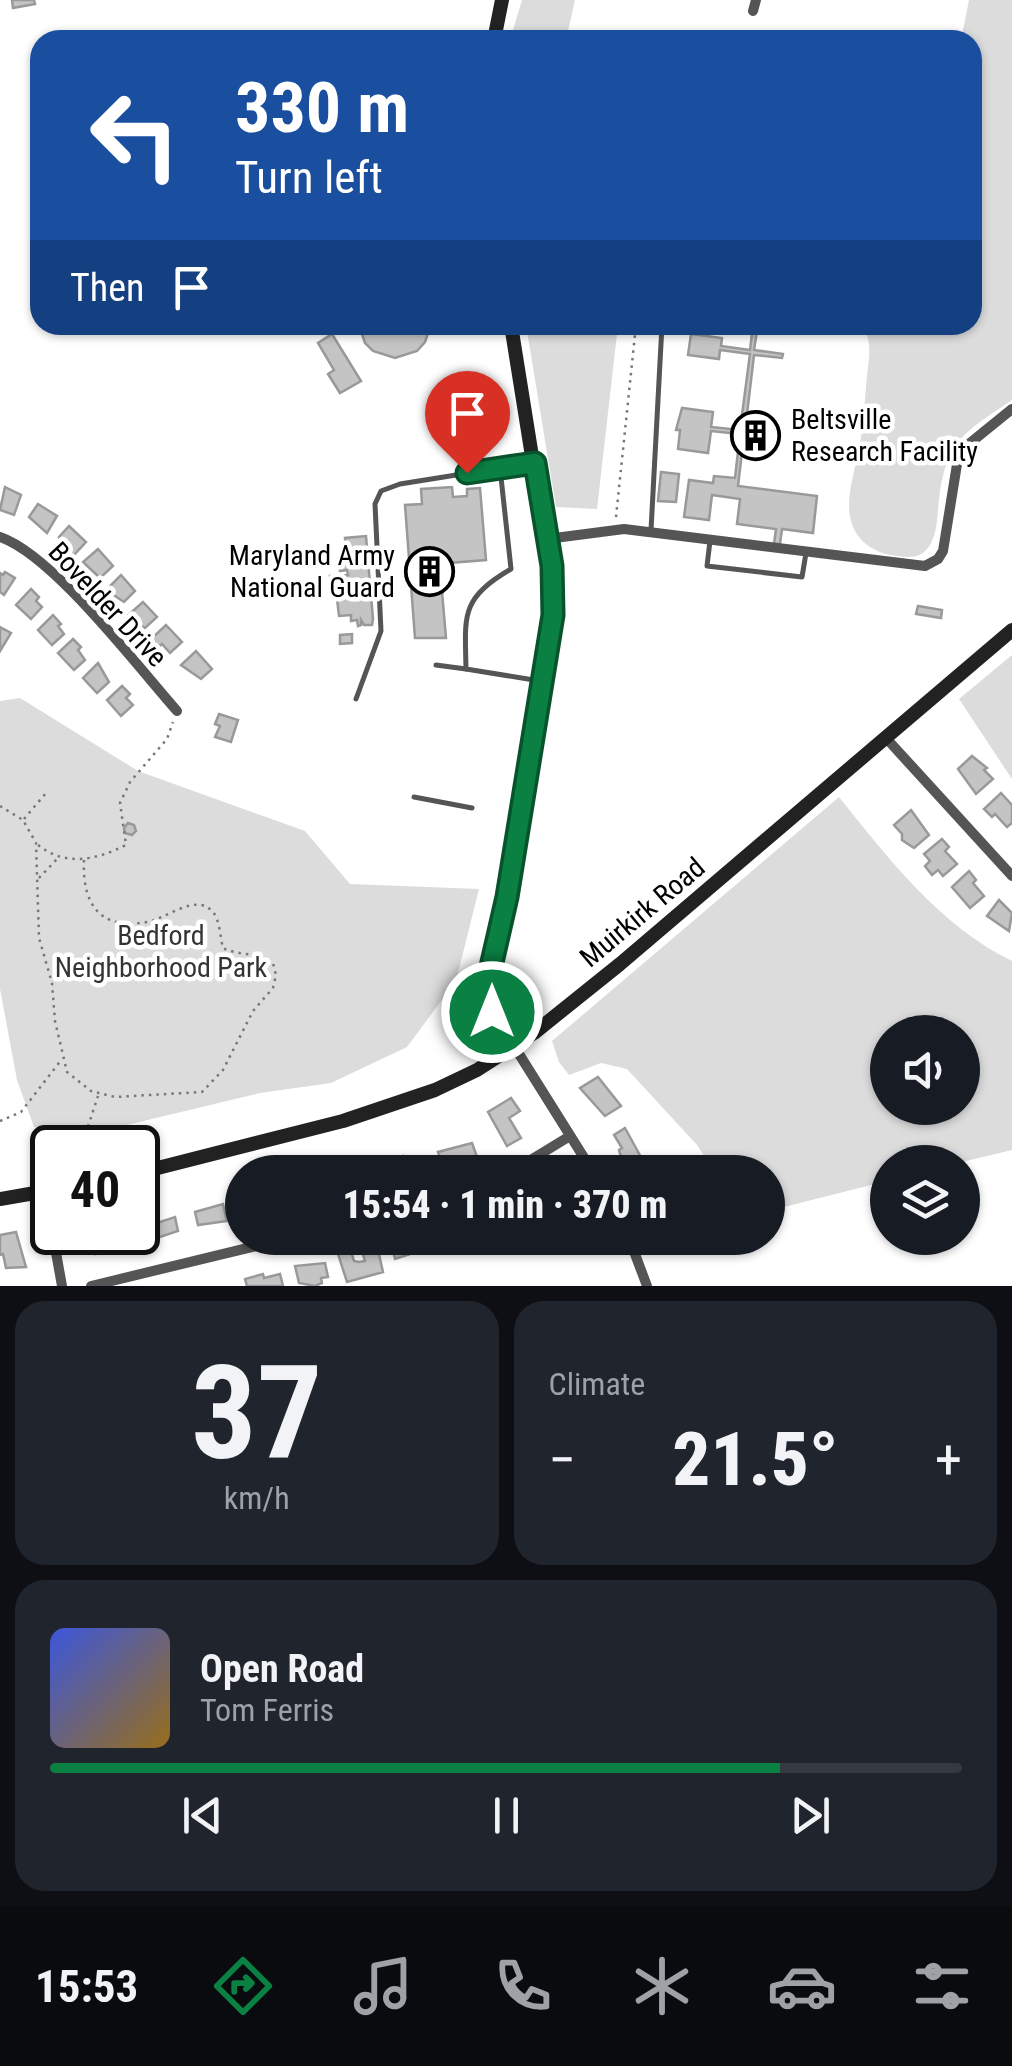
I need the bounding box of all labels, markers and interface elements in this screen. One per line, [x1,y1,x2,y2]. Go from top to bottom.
text: 330 m [235,67,409,149]
icon: left [70,70,200,200]
text: Turn left [235,151,383,204]
icon: arrive [164,260,219,315]
text: Then [70,266,144,310]
pin [425,371,510,474]
icon: arrive [440,386,495,441]
place label: Beltsville Research Facility [791,403,978,468]
building icon: Beltsville Research Facility [730,409,782,461]
street label: Bovelder Drive [42,535,174,673]
place label: Maryland Army National Guard [229,539,395,604]
building icon: Maryland Army National Guard [404,545,456,597]
street label: Muirkirk Road [573,851,711,974]
park label: Bedford Neighborhood Park [55,919,268,984]
position arrow [440,960,544,1064]
map controls [870,1015,980,1255]
button: sound [870,1015,980,1125]
speed limit sign: 40 [30,1125,160,1255]
button: layers [870,1145,980,1255]
text: 15:54 · 1 min · 370 m [343,1183,667,1227]
text: 37 [191,1337,322,1490]
text: Climate [549,1365,645,1403]
text: 21.5° [672,1415,838,1503]
text: − [549,1428,576,1492]
text: + [935,1428,962,1492]
text: km/h [224,1479,290,1517]
text: Open Road [200,1647,364,1691]
text: Tom Ferris [200,1691,334,1729]
icon: previous [175,1788,230,1843]
icon: pause [479,1788,534,1843]
icon: next [783,1788,838,1843]
icon: directions [208,1951,278,2021]
icon: music [348,1951,418,2021]
icon: phone [488,1951,558,2021]
icon: climate [627,1951,697,2021]
icon: car [767,1951,837,2021]
icon: filters [907,1951,977,2021]
text: 15:53 [35,1960,138,2013]

